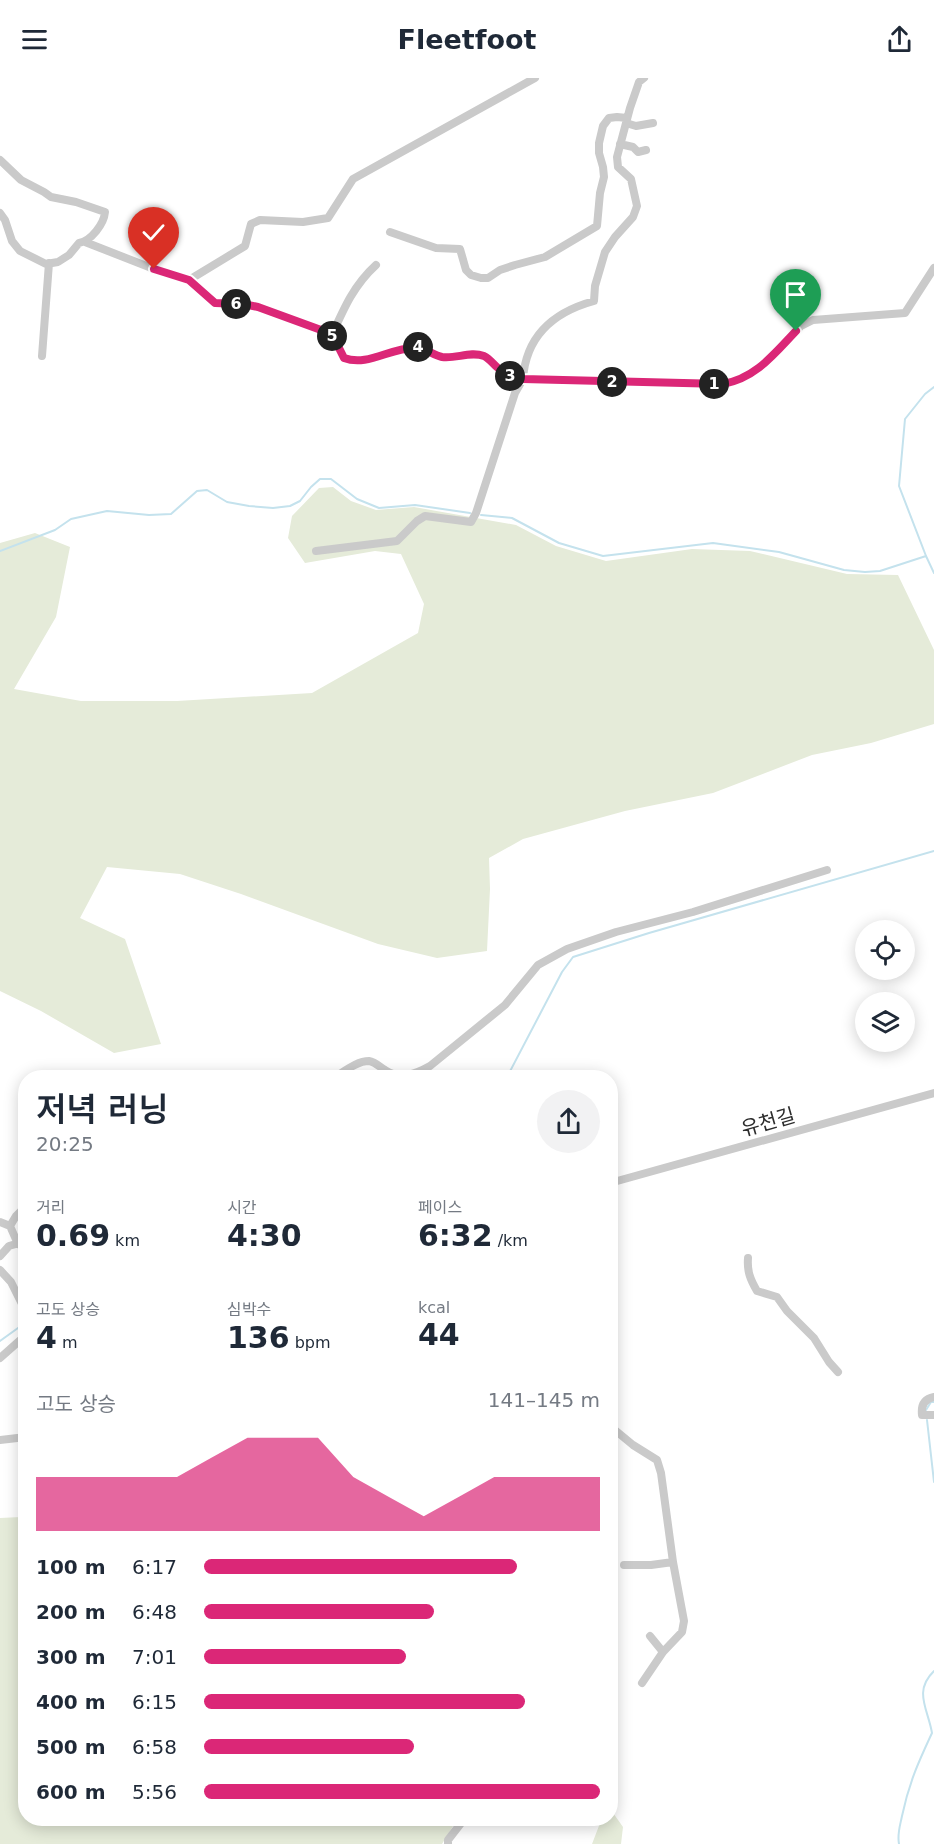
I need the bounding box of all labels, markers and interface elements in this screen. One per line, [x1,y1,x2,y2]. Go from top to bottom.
icon: menu [18,23,51,56]
icon: share [883,23,916,56]
text: Fleetfoot [398,24,536,55]
pin [128,207,179,269]
icon: check [137,216,170,249]
pin [770,269,821,331]
icon: arrive [779,278,812,311]
pin: 6 [221,289,251,319]
text: 6 [230,294,242,313]
pin: 5 [317,321,347,351]
text: 5 [326,326,338,345]
pin: 4 [403,332,433,362]
text: 4 [412,337,424,356]
pin: 3 [495,361,525,391]
text: 3 [504,366,516,385]
pin: 2 [597,367,627,397]
pin: 1 [699,369,729,399]
text: 2 [606,372,618,391]
text: 1 [708,374,720,393]
map controls [855,920,915,1052]
button: locate [855,920,915,980]
button: layers [855,992,915,1052]
text: 저녁 러닝 [36,1090,169,1129]
button: share [537,1090,600,1153]
street label: 유천길 [738,1103,798,1141]
text: 20:25 [36,1132,94,1156]
text: 거리 [36,1198,65,1217]
text: 시간 [227,1198,256,1217]
text: 페이스 [418,1198,462,1217]
text: 0.69 [36,1218,110,1253]
text: 4:30 [227,1218,302,1253]
text: 6:32 [418,1218,493,1253]
text: km [110,1231,140,1250]
text: /km [493,1231,528,1250]
text: kcal [418,1298,450,1317]
text: 고도 상승 [36,1300,100,1319]
text: 심박수 [227,1300,271,1319]
text: 44 [418,1317,460,1352]
text: 4 [36,1320,57,1355]
text: 136 [227,1320,290,1355]
text: m [57,1333,78,1352]
text: bpm [290,1333,331,1352]
text: 141–145 m [488,1388,600,1412]
text: 고도 상승 [36,1392,116,1416]
text: 100 m [36,1555,106,1579]
text: 6:17 [132,1555,177,1579]
text: 200 m [36,1600,106,1624]
text: 6:48 [132,1600,177,1624]
text: 300 m [36,1645,106,1669]
text: 7:01 [132,1645,177,1669]
text: 400 m [36,1690,106,1714]
text: 6:15 [132,1690,177,1714]
text: 500 m [36,1735,106,1759]
text: 6:58 [132,1735,177,1759]
text: 600 m [36,1780,106,1804]
text: 5:56 [132,1780,177,1804]

